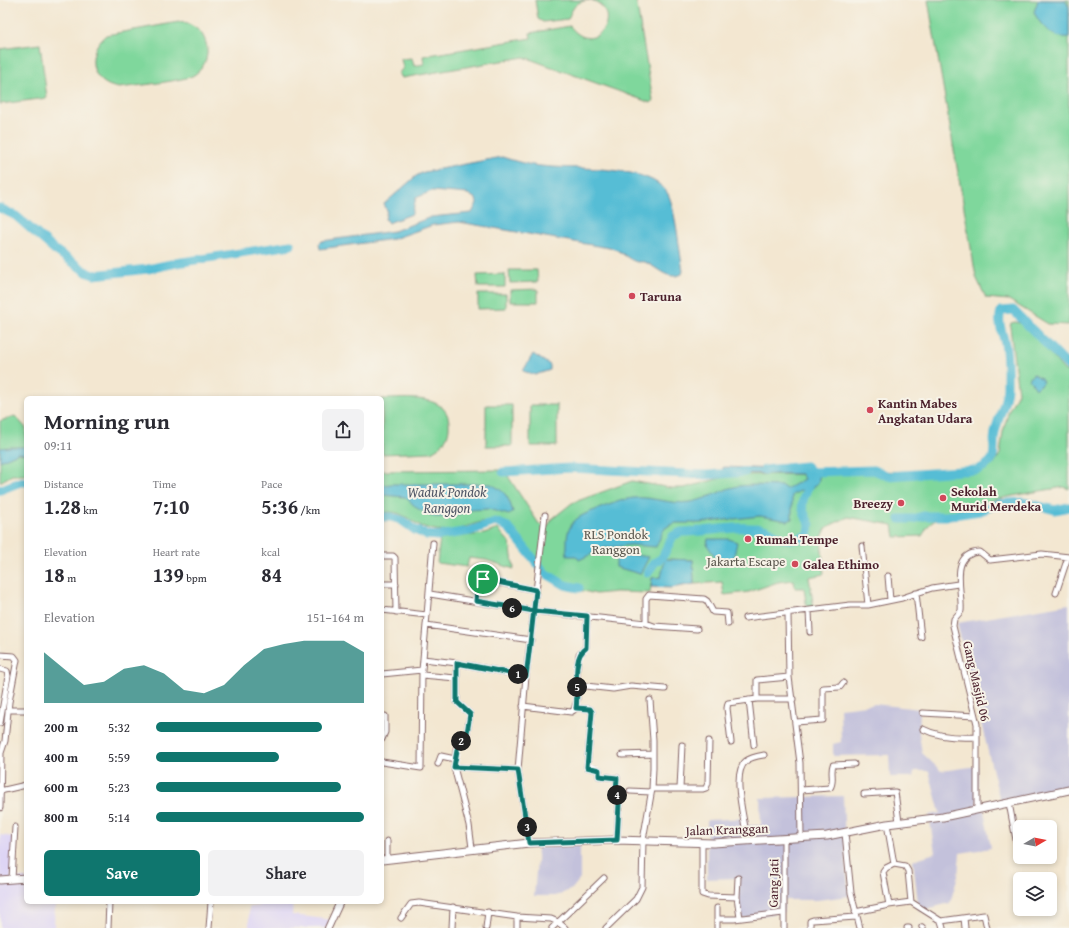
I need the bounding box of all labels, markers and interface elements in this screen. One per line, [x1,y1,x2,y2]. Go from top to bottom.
place label: Taruna [640,287,682,306]
marker: Taruna [627,291,637,301]
place label: Kantin Mabes Angkatan Udara [878,394,973,428]
text: Morning run [44,405,170,437]
marker: Kantin Mabes Angkatan Udara [865,405,875,415]
button: share [322,409,364,451]
text: 09:11 [44,436,72,455]
text: Distance [44,476,83,492]
text: Time [153,476,176,492]
text: Pace [261,476,282,492]
water label: Waduk Pondok Ranggon [407,482,487,518]
place label: Sekolah Murid Merdeka [951,482,1042,516]
text: 1.28 [44,492,81,521]
text: 7:10 [153,492,189,521]
text: 5:36 [261,492,298,521]
marker: Sekolah Murid Merdeka [938,493,948,503]
place label: Breezy [854,494,893,513]
marker: Breezy [896,498,906,508]
text: km [81,502,98,518]
text: /km [298,502,320,518]
park label: RLS Pondok Ranggon [584,525,648,559]
place label: Rumah Tempe [756,530,838,549]
marker: Rumah Tempe [743,534,753,544]
text: Elevation [44,544,87,560]
text: Heart rate [153,544,200,560]
text: kcal [261,544,280,560]
park label: Jakarta Escape [705,552,785,571]
place label: Galea Ethimo [803,555,879,574]
marker: Galea Ethimo [790,559,800,569]
text: 18 [44,560,65,589]
text: 139 [153,560,184,589]
text: 84 [261,560,282,589]
pin [466,562,500,596]
icon: arrive [472,568,494,590]
text: m [65,570,76,586]
text: bpm [184,570,207,586]
pin: 6 [502,598,522,618]
text: 6 [509,600,515,616]
text: Elevation [44,608,95,627]
text: 151–164 m [307,608,364,627]
street label: Gang Masjid 06 [958,639,995,723]
pin: 1 [508,664,528,684]
text: 1 [515,666,521,682]
pin: 5 [567,677,587,697]
text: 5 [574,679,580,695]
text: 200 m [44,718,78,737]
text: 5:32 [108,718,130,737]
pin: 2 [451,731,471,751]
text: 2 [458,733,464,749]
text: 400 m [44,748,78,767]
text: 5:59 [108,748,130,767]
text: 600 m [44,778,78,797]
text: 5:23 [108,778,130,797]
pin: 4 [607,785,627,805]
text: 4 [614,787,620,803]
text: 800 m [44,808,78,827]
text: 5:14 [108,808,130,827]
pin: 3 [517,817,537,837]
text: 3 [524,819,530,835]
street label: Jalan Kranggan [683,819,769,841]
north arrow [1013,820,1057,864]
map controls [1013,820,1057,916]
button: Save [44,850,200,896]
button: Share [208,850,364,896]
street label: Gang Jati [764,858,783,908]
button: layers [1013,872,1057,916]

